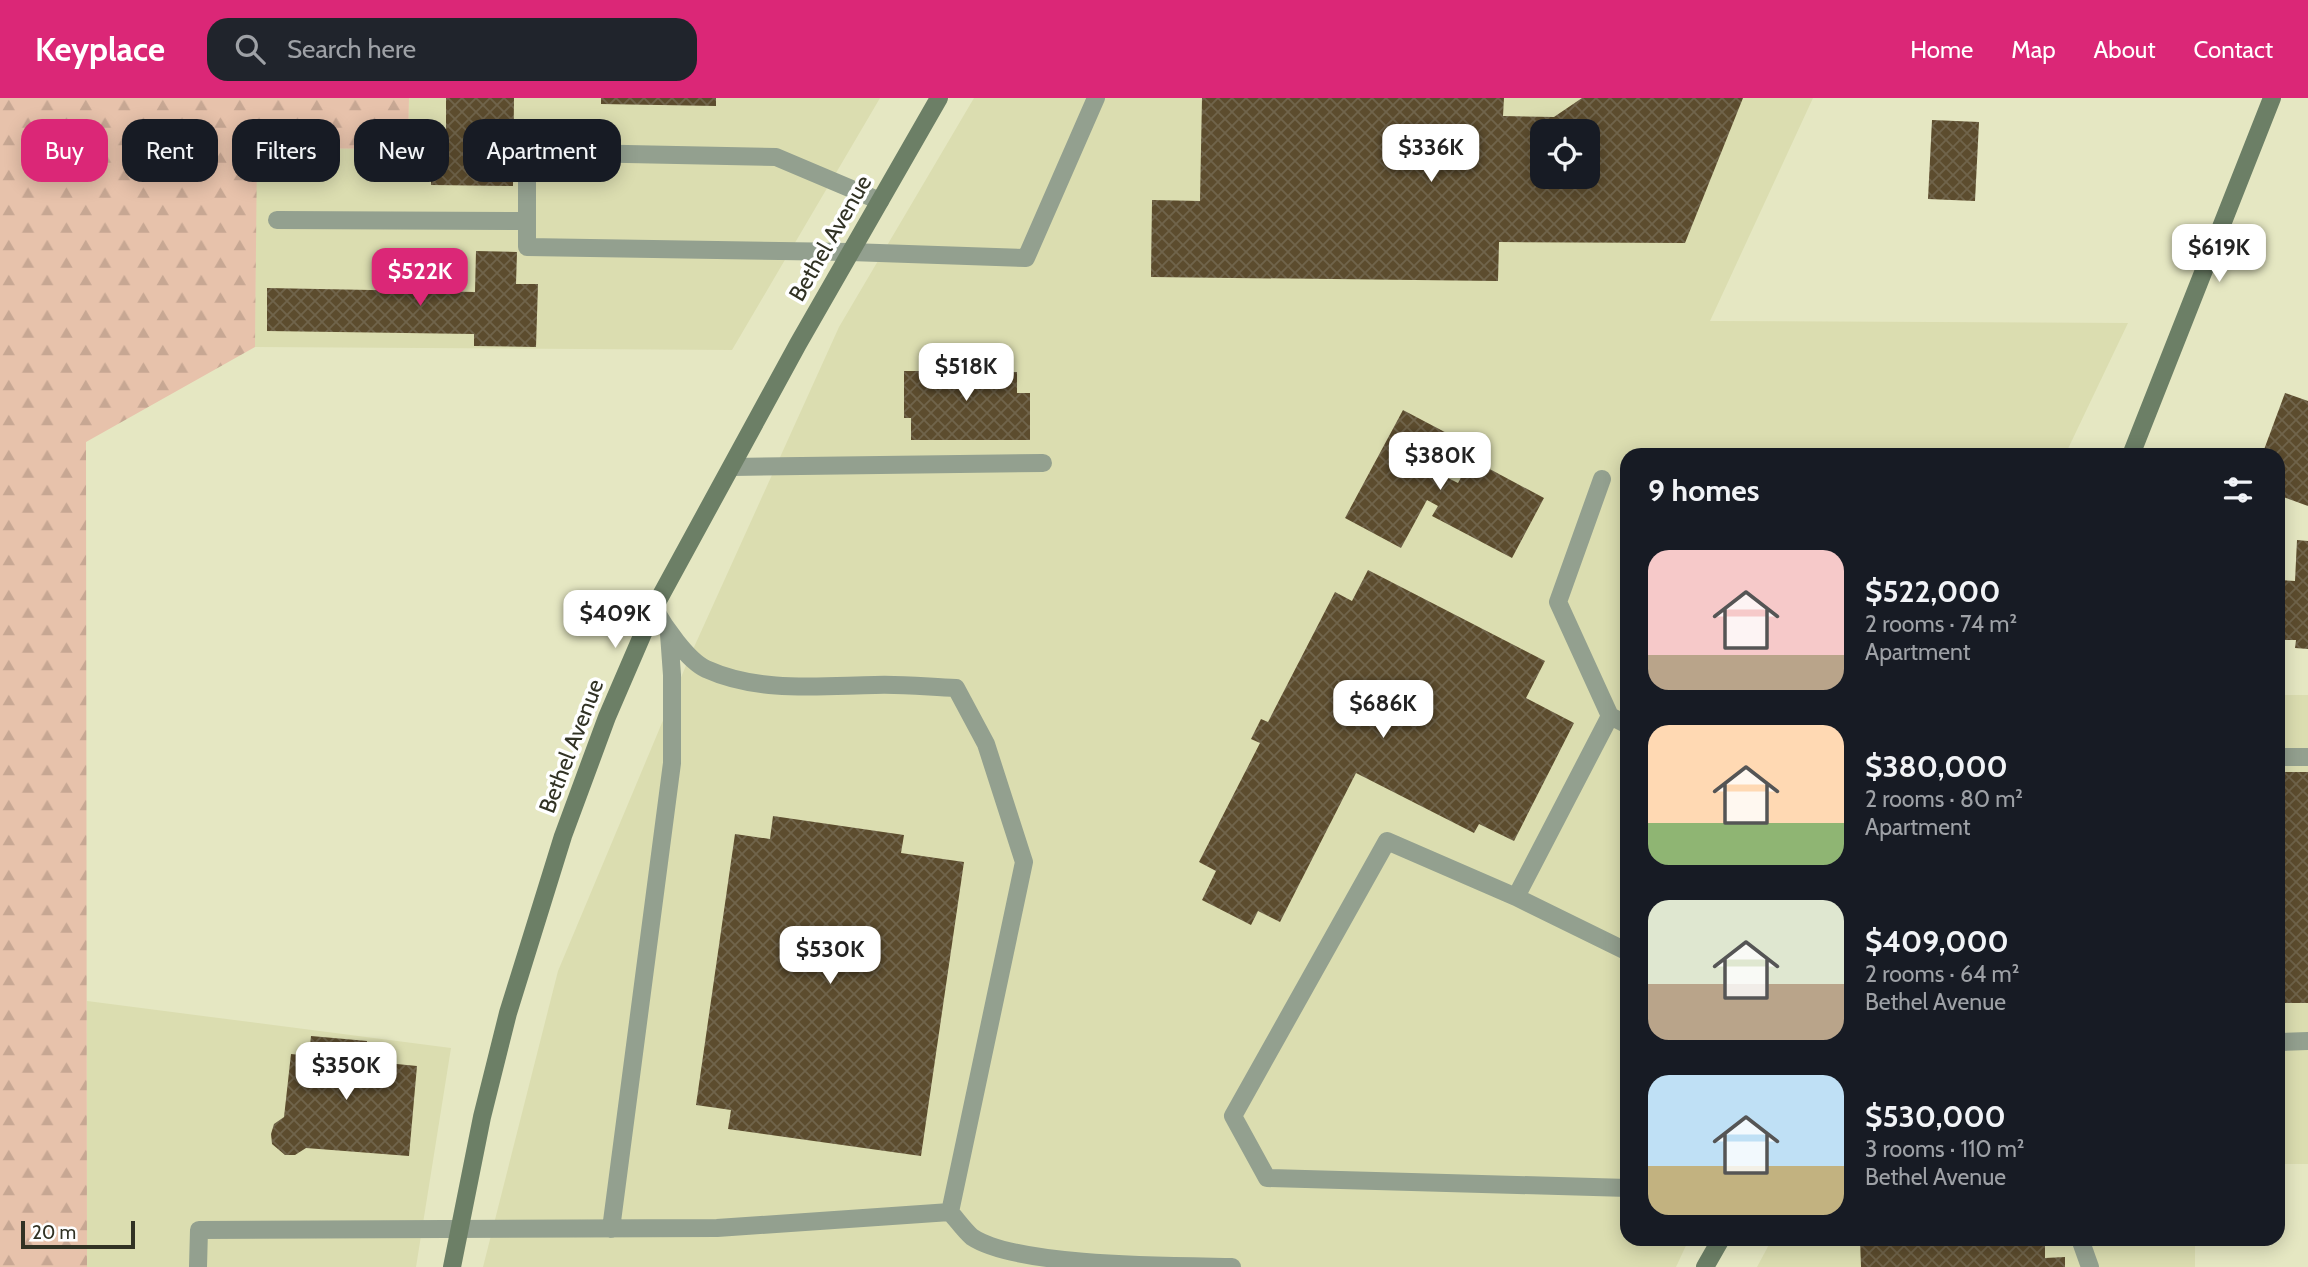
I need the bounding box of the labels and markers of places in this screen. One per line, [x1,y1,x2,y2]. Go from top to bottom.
pin: $336K [1382,125,1480,184]
pin: $619K [2170,225,2268,284]
pin: $522K [371,248,469,308]
pin: $518K [917,344,1015,403]
pin: $380K [1391,432,1489,492]
pin: $409K [566,590,664,650]
pin: $686K [1334,680,1432,740]
pin: $530K [781,926,879,986]
pin: $350K [297,1042,395,1102]

